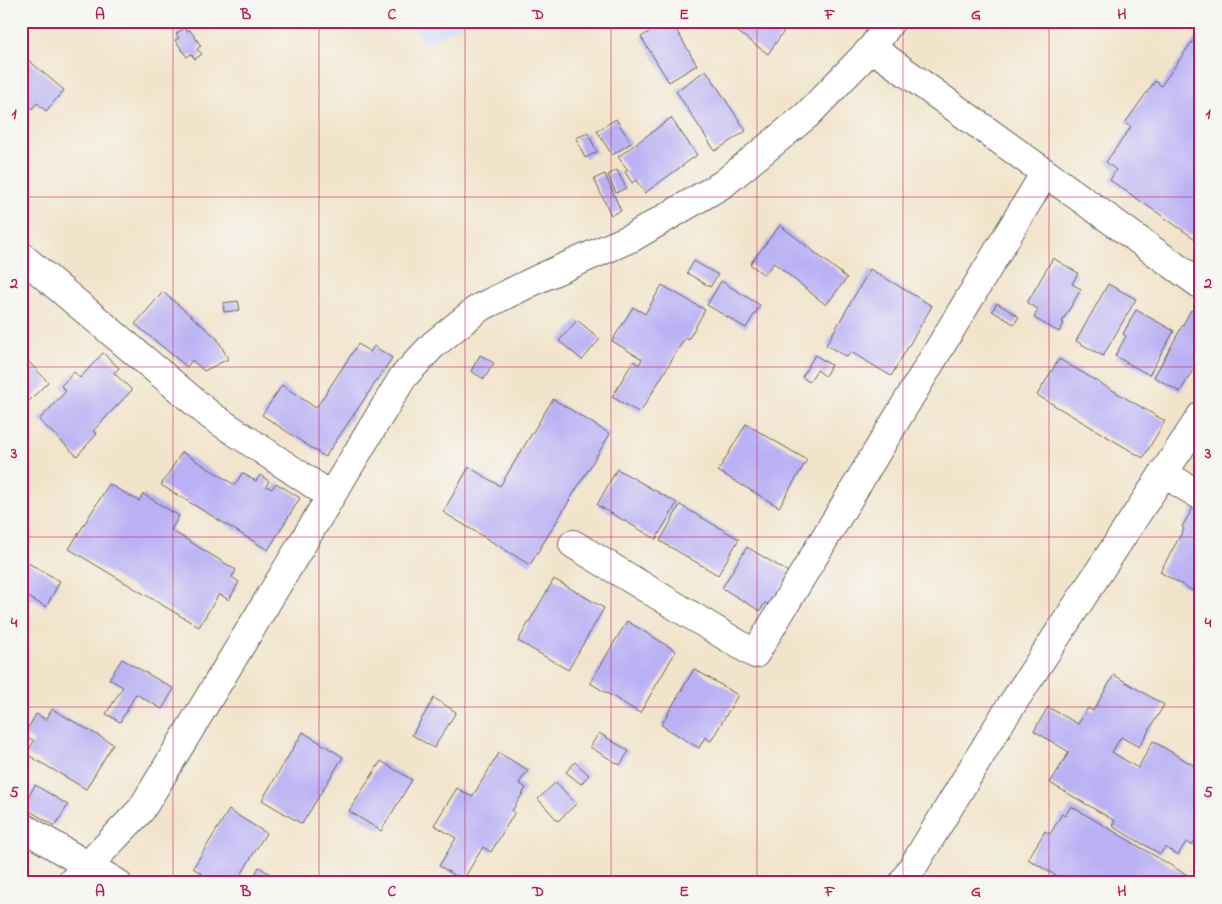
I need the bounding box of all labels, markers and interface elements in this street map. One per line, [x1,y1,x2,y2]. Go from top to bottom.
text: A [95,3,105,27]
text: B [240,3,252,27]
text: C [388,3,397,27]
text: D [531,3,544,27]
text: E [679,3,689,27]
text: F [824,3,836,27]
text: G [971,3,981,27]
text: H [1117,3,1127,27]
text: 1 [11,102,17,126]
text: 1 [1205,102,1211,126]
text: 2 [9,272,18,296]
text: 2 [1203,272,1212,296]
text: 3 [10,442,18,466]
text: 3 [1204,442,1212,466]
text: 4 [10,611,18,635]
text: 4 [1204,611,1212,635]
text: 5 [9,781,19,805]
text: 5 [1203,781,1213,805]
text: A [95,880,105,904]
text: B [240,880,252,904]
text: C [388,880,397,904]
text: D [531,880,544,904]
text: E [679,880,689,904]
text: F [824,880,836,904]
text: G [971,880,981,904]
text: H [1117,880,1127,904]

